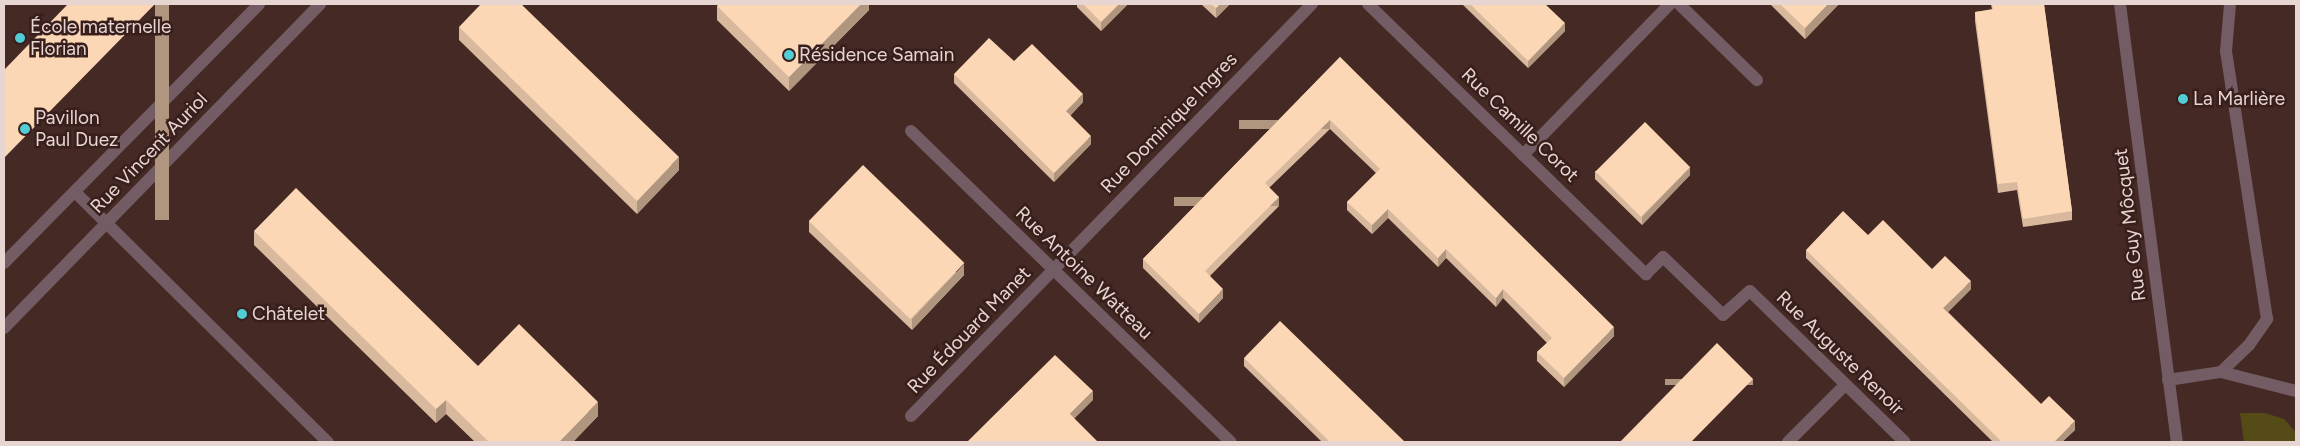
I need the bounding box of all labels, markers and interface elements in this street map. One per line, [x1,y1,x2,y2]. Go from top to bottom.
place label: École maternelle Florian [30,16,171,60]
marker: École maternelle Florian [14,32,26,44]
place label: Résidence Samain [799,44,954,66]
street label: Rue Dominique Ingres [1096,48,1242,198]
marker: Résidence Samain [783,49,795,61]
street label: Rue Camille Corot [1457,63,1583,187]
street label: Rue Vincent Auriol [86,88,212,218]
place label: La Marlière [2193,88,2285,110]
marker: La Marlière [2177,93,2189,105]
place label: Pavillon Paul Duez [35,107,118,151]
marker: Pavillon Paul Duez [19,123,31,135]
street label: Rue Guy Môcquet [2109,147,2151,303]
street label: Rue Antoine Watteau [1011,202,1157,344]
street label: Rue Édouard Manet [903,262,1035,398]
street label: Rue Auguste Renoir [1771,286,1909,420]
place label: Châtelet [252,303,325,325]
marker: Châtelet [236,308,248,320]

